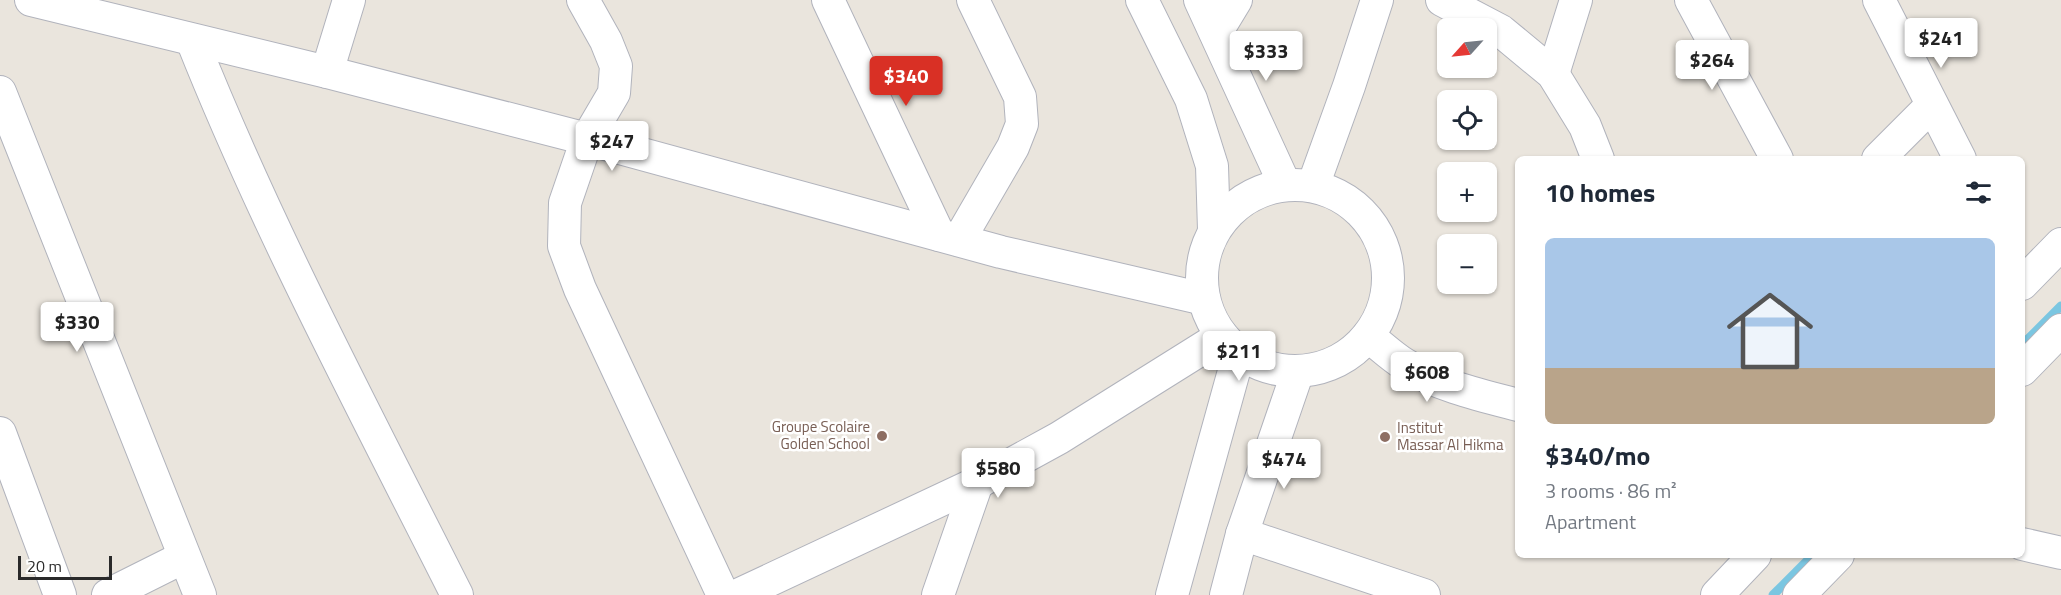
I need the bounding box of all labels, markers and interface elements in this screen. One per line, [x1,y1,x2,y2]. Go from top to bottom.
north arrow [1437,18,1497,78]
map controls [1437,18,1497,294]
pin: $241 [1905,18,1977,69]
text: $241 [1919,22,1963,53]
pin: $333 [1230,31,1302,82]
text: $333 [1244,35,1288,66]
pin: $264 [1676,40,1748,91]
text: $264 [1690,44,1734,75]
pin: $340 [870,56,942,107]
text: $340 [884,60,928,91]
button: locate [1437,90,1497,150]
pin: $247 [576,121,648,172]
text: $247 [590,125,634,156]
button: + [1437,162,1497,222]
text: 10 homes [1545,173,1655,212]
icon: filters [1962,176,1995,209]
button: − [1437,234,1497,294]
icon: home [1716,277,1824,385]
pin: $330 [41,302,113,353]
text: $330 [55,306,99,337]
pin: $211 [1203,331,1275,382]
text: $211 [1217,335,1261,366]
pin: $608 [1391,352,1463,403]
text: $608 [1405,356,1449,387]
place label: Groupe Scolaire Golden School [772,415,870,455]
place label: Institut Massar Al Hikma [1397,416,1504,456]
marker: Groupe Scolaire Golden School [875,429,889,443]
marker: Institut Massar Al Hikma [1378,430,1392,444]
text: $340/mo [1545,436,1650,475]
pin: $474 [1248,439,1320,490]
text: $474 [1262,443,1306,474]
pin: $580 [962,448,1034,499]
text: $580 [976,452,1020,483]
text: 3 rooms · 86 m² [1545,475,1677,506]
text: Apartment [1545,506,1636,537]
scale bar [18,553,112,580]
text: 20 m [27,554,62,578]

